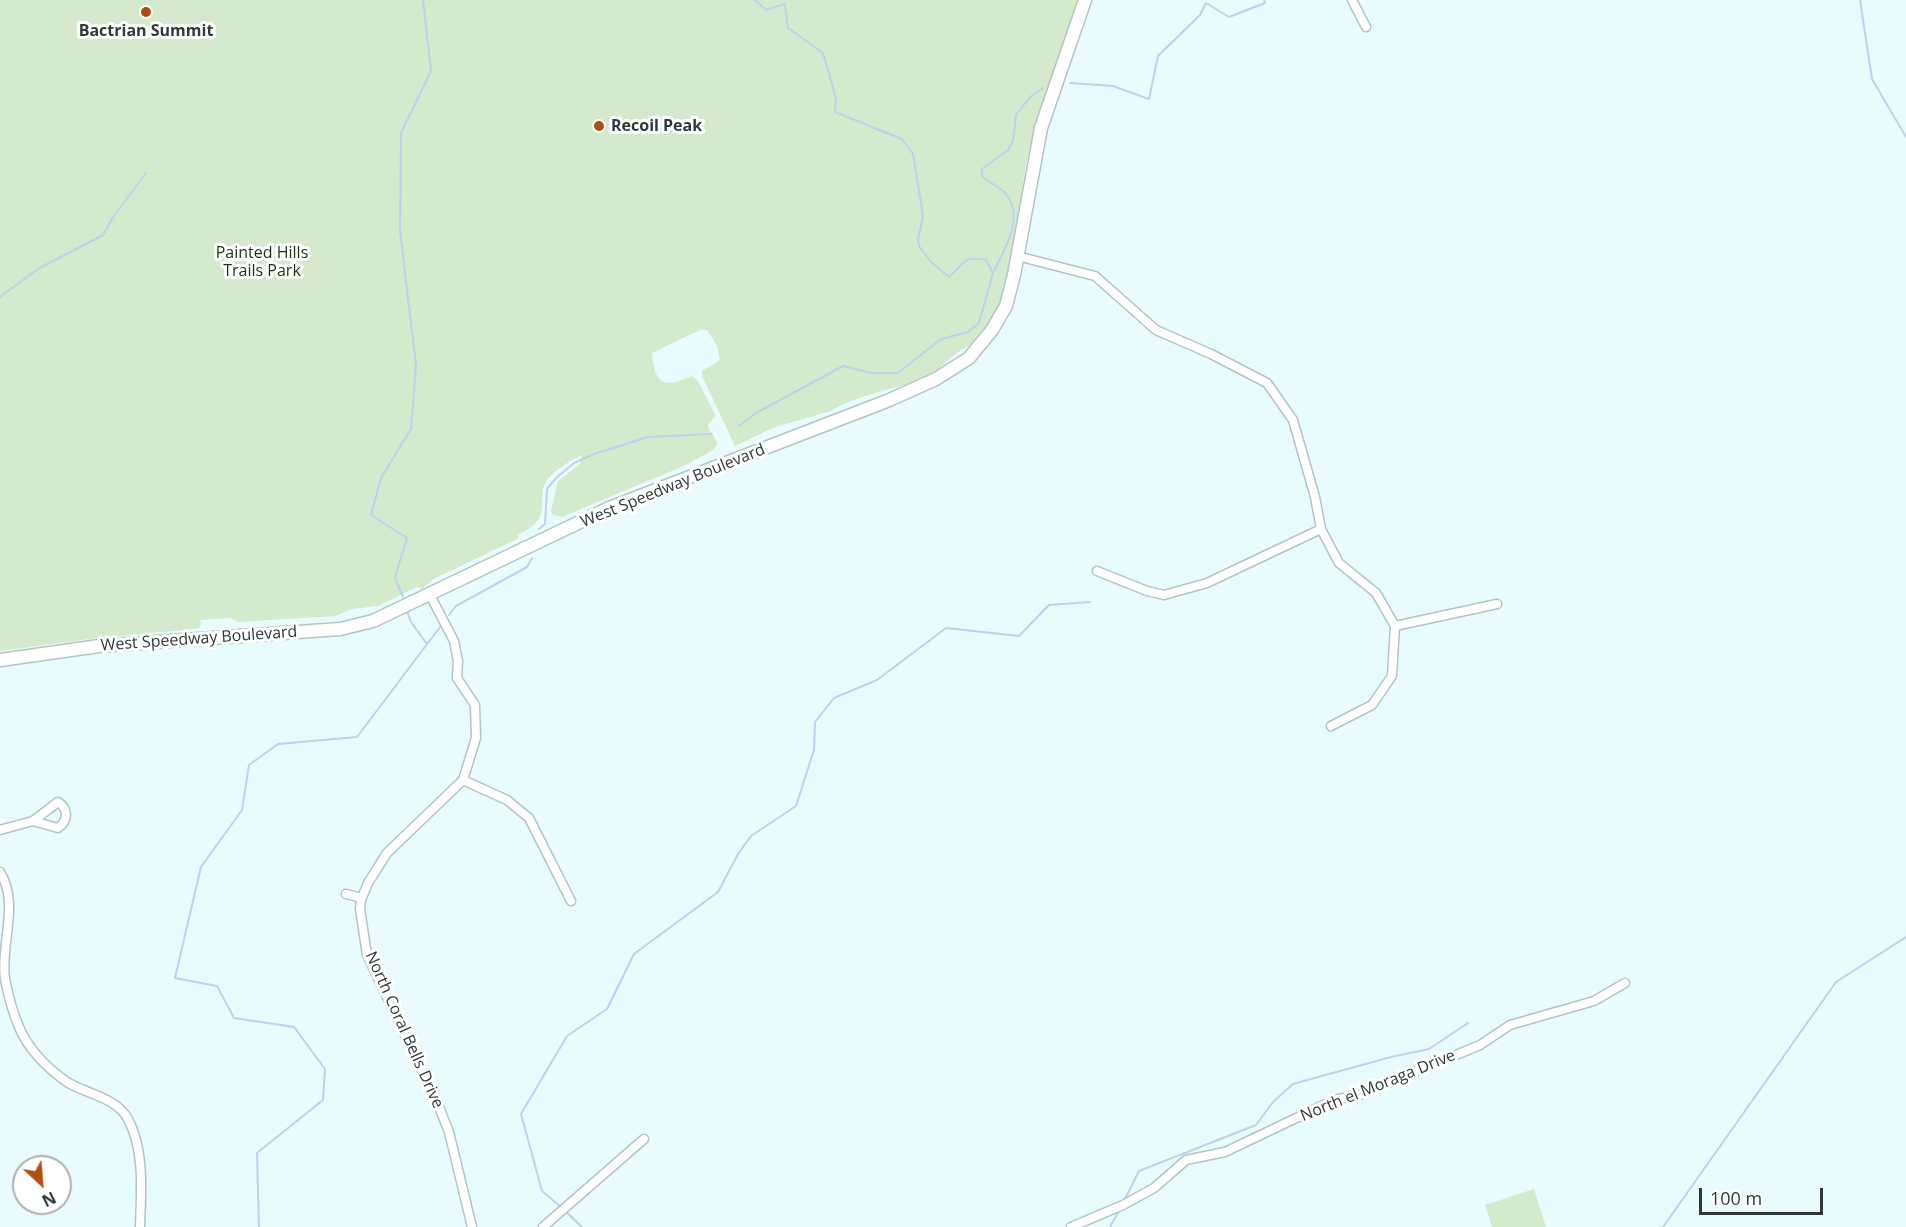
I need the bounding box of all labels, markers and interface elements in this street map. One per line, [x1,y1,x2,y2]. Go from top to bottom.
marker: Bactrian Summit [139,5,153,19]
place label: Bactrian Summit [79,21,213,41]
place label: Recoil Peak [611,116,702,136]
marker: Recoil Peak [592,119,606,133]
park label: Painted Hills Trails Park [216,243,308,281]
street label: West Speedway Boulevard [578,440,768,532]
street label: West Speedway Boulevard [100,623,298,655]
street label: North Coral Bells Drive [361,949,447,1111]
street label: North el Moraga Drive [1298,1046,1458,1126]
north arrow [12,1155,72,1215]
scale bar [1702,1176,1826,1214]
text: 100 m [1710,1186,1762,1210]
text: N [38,1187,60,1212]

